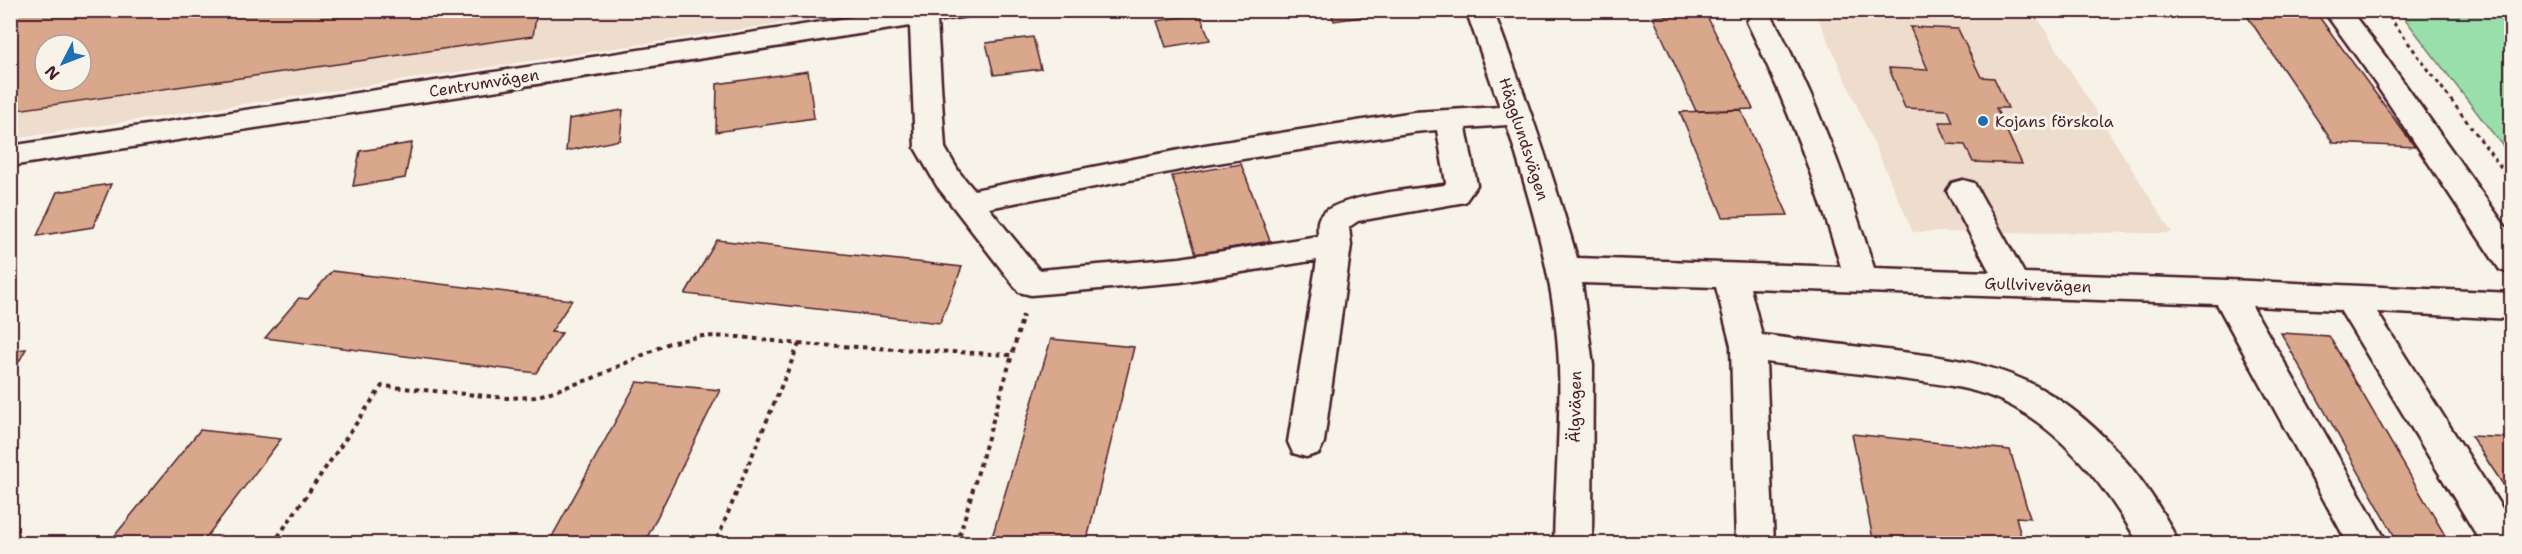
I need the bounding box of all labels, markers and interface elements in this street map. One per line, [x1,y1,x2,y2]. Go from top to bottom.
north arrow [33,33,93,93]
text: N [40,61,64,84]
street label: Centrumvägen [428,64,541,102]
street label: Hägglundsvägen [1494,75,1554,203]
place label: Kojans förskola [1995,111,2114,132]
marker: Kojans förskola [1976,114,1990,128]
street label: Gullvivevägen [1984,273,2092,297]
street label: Älgvägen [1564,371,1586,443]

